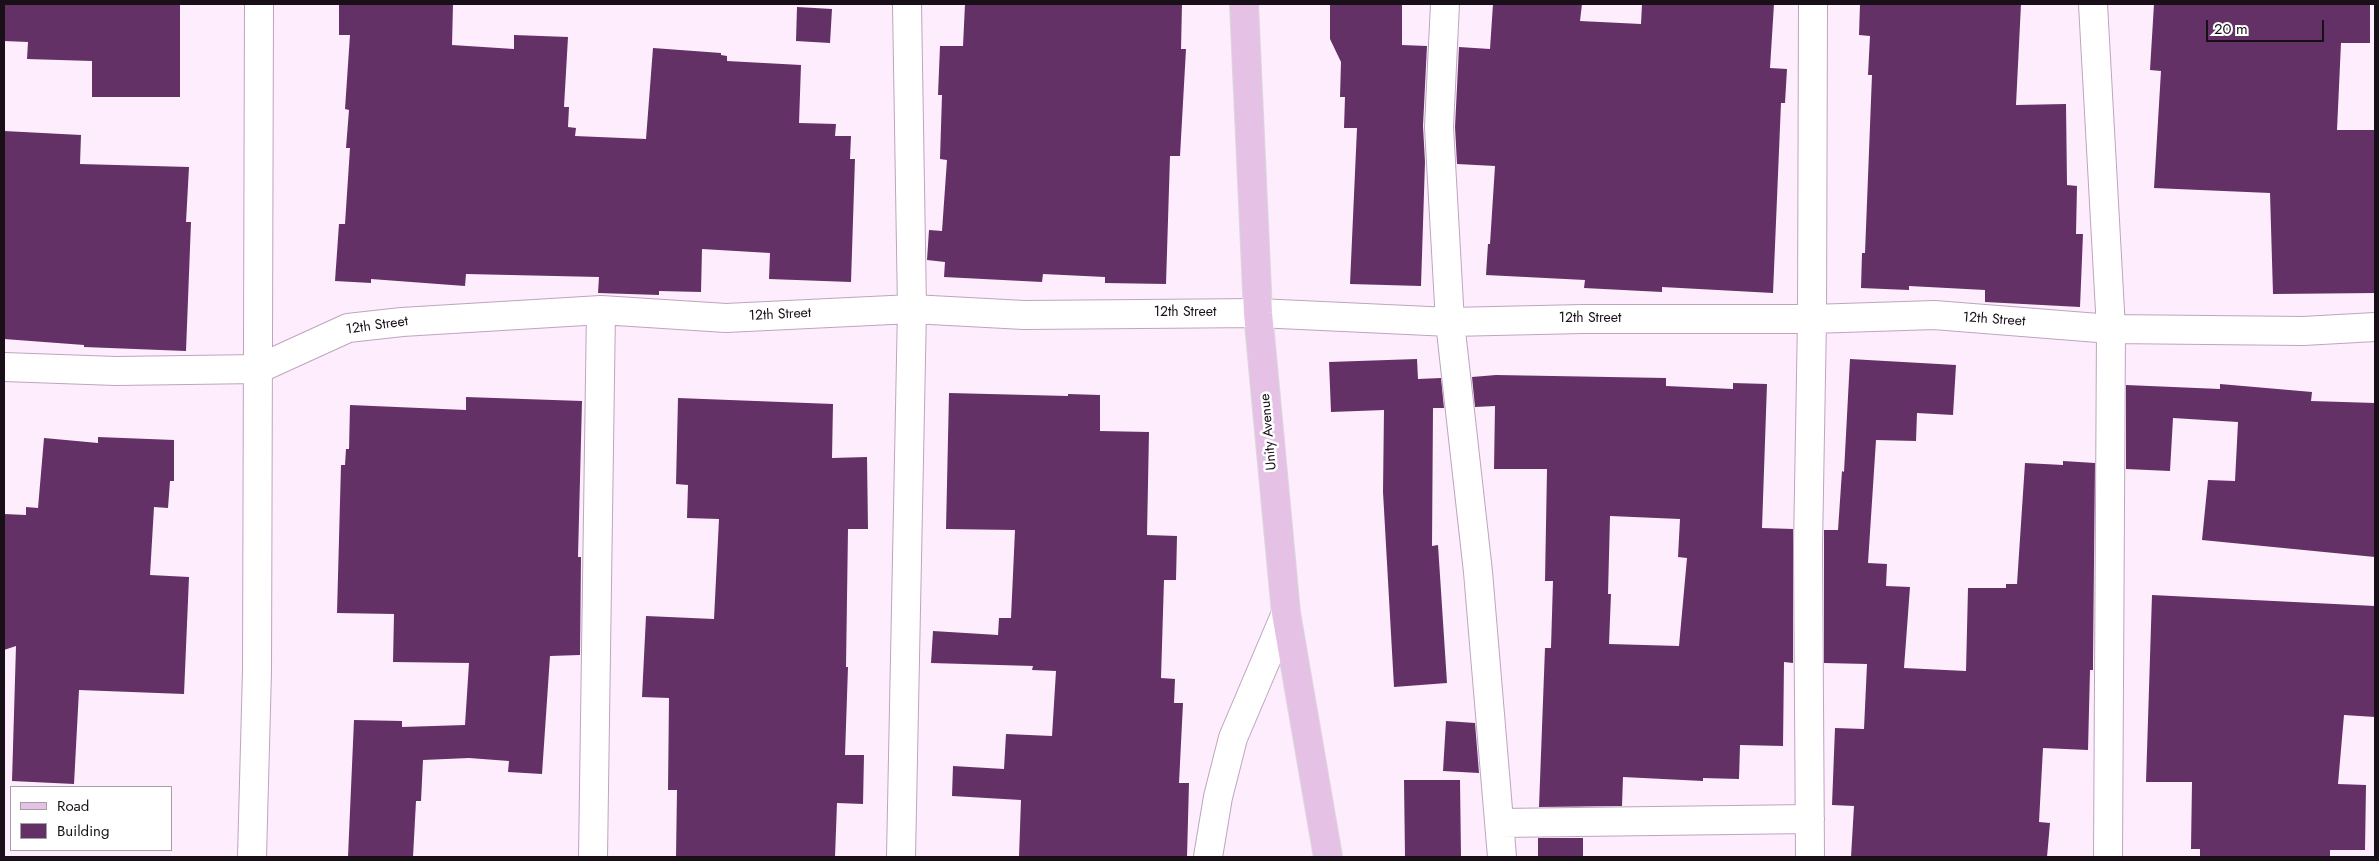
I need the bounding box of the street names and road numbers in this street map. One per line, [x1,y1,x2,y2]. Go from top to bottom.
street label: 12th Street [748,305,812,325]
street label: 12th Street [1154,305,1216,321]
street label: 12th Street [1962,309,2026,331]
street label: 12th Street [1559,311,1621,327]
street label: 12th Street [345,313,409,339]
street label: Unity Avenue [1257,393,1281,471]

